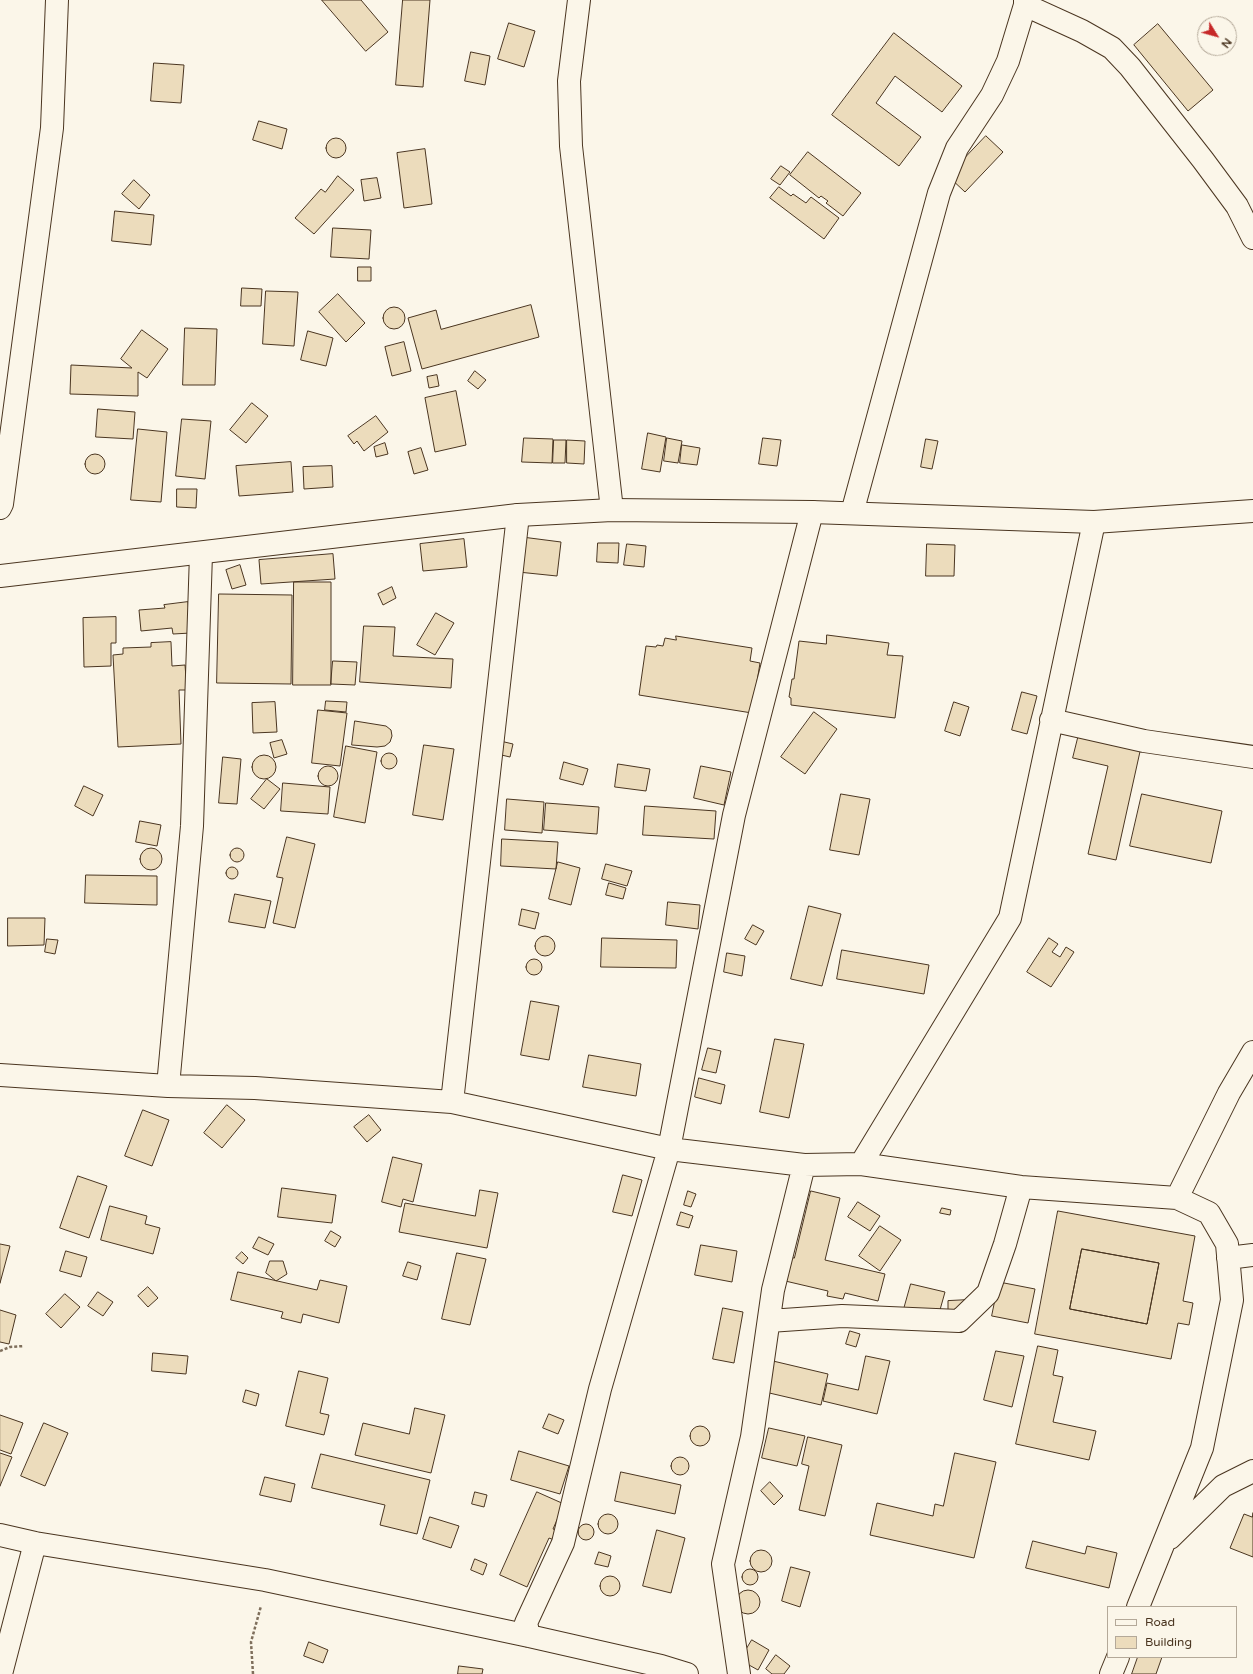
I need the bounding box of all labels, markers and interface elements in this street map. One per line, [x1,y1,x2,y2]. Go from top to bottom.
north arrow [1197,16,1237,56]
text: N [1218,35,1234,50]
legend [1107,1606,1237,1658]
text: Road [1145,1615,1175,1629]
text: Building [1145,1635,1192,1649]

